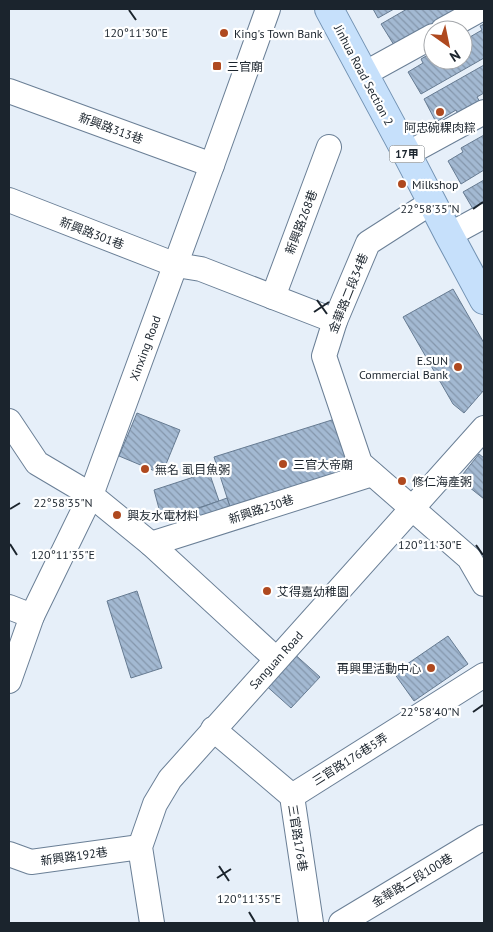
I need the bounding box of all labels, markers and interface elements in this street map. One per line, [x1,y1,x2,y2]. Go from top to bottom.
north arrow [423,20,473,70]
street label: Jinhua Road Section 2 [331,21,397,128]
text: 120°11'30"E [104,25,168,40]
place label: King's Town Bank [234,26,323,41]
marker: King's Town Bank [218,27,230,39]
text: N [446,46,464,66]
place label: 三官廟 [227,59,263,74]
marker: 三官廟 [211,60,223,72]
marker: 阿忠碗粿肉粽 [434,106,446,118]
street label: 新興路313巷 [77,109,145,147]
place label: 阿忠碗粿肉粽 [404,120,476,135]
road number: 17甲 [390,146,424,162]
place label: Milkshop [412,177,459,192]
marker: Milkshop [396,178,408,190]
street label: 新興路268巷 [282,188,320,256]
text: 22°58'35"N [400,201,460,216]
street label: 新興路301巷 [58,214,126,252]
street label: 金華路二段34巷 [325,251,371,335]
street label: Xinxing Road [126,313,164,383]
place label: E.SUN Commercial Bank [359,353,448,382]
marker: E.SUN Commercial Bank [452,361,464,373]
place label: 三官大帝廟 [293,457,353,472]
marker: 三官大帝廟 [277,458,289,470]
place label: 無名 虱目魚粥 [155,462,230,477]
marker: 無名 虱目魚粥 [139,463,151,475]
place label: 修仁海產粥 [412,474,472,489]
marker: 修仁海產粥 [396,475,408,487]
street label: 新興路230巷 [227,491,295,527]
text: 22°58'35"N [33,495,93,510]
place label: 興友水電材料 [127,508,199,523]
marker: 興友水電材料 [111,509,123,521]
text: 120°11'30"E [398,537,462,552]
text: 120°11'35"E [31,547,95,562]
place label: 艾得嘉幼稚園 [277,584,349,599]
marker: 艾得嘉幼稚園 [261,585,273,597]
street label: Sanguan Road [246,628,306,692]
place label: 再興里活動中心 [337,661,421,676]
marker: 再興里活動中心 [425,662,437,674]
text: 22°58'40"N [400,704,460,719]
street label: 三官路176巷5弄 [309,730,391,788]
street label: 三官路176巷 [285,803,311,873]
street label: 新興路192巷 [39,844,109,868]
street label: 金華路二段100巷 [369,850,455,910]
text: 120°11'35"E [217,891,281,906]

